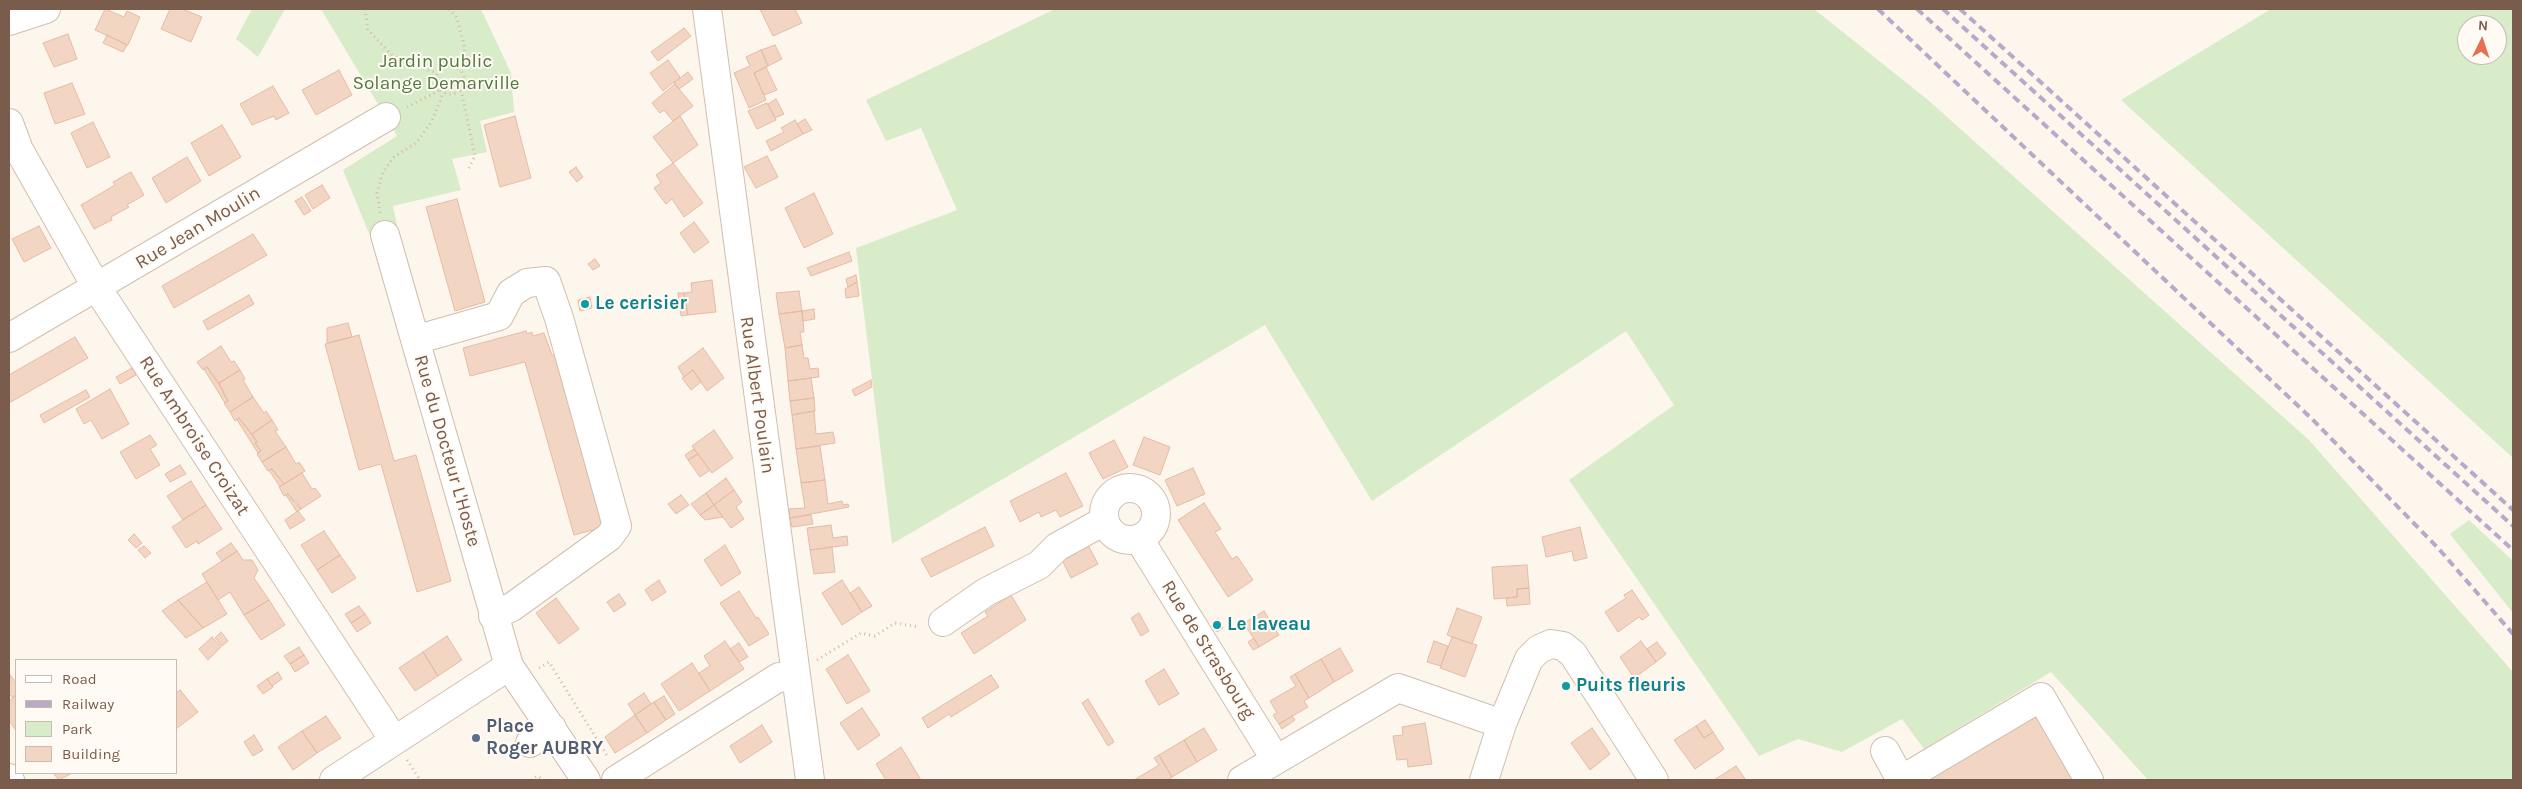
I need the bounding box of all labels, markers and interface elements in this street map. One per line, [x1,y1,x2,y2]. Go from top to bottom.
north arrow [2457,15,2507,65]
text: N [2477,17,2489,34]
park label: Jardin public Solange Demarville [352,51,520,95]
street label: Rue Jean Moulin [131,182,265,274]
place label: Le cerisier [595,293,687,315]
marker: Le cerisier [579,298,591,310]
street label: Rue Albert Poulain [735,315,779,475]
street label: Rue Ambroise Croizat [134,352,254,520]
street label: Rue du Docteur L'Hoste [409,352,485,550]
street label: Rue de Strasbourg [1156,576,1260,724]
place label: Le laveau [1227,614,1311,636]
marker: Le laveau [1211,619,1223,631]
legend [15,659,178,774]
text: Road [62,670,97,688]
place label: Puits fleuris [1576,675,1686,697]
marker: Puits fleuris [1560,680,1572,692]
text: Railway [62,695,114,713]
place label: Place Roger AUBRY [486,716,603,760]
text: Park [62,720,92,738]
marker: Place Roger AUBRY [470,732,482,744]
text: Building [62,745,120,763]

